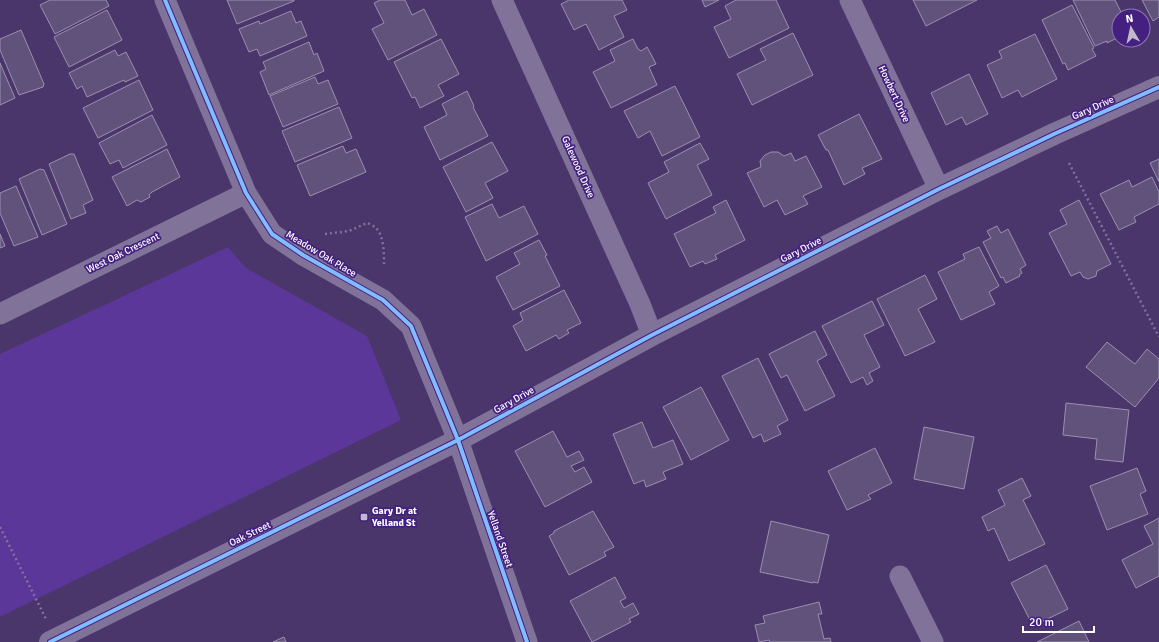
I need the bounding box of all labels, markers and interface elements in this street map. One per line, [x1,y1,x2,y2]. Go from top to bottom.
north arrow [1111,8,1151,48]
text: N [1125,12,1134,26]
street label: Howbert Drive [876,64,912,124]
street label: Gary Drive [1070,93,1116,123]
street label: Galewood Drive [559,134,597,200]
street label: Meadow Oak Place [284,228,358,280]
street label: West Oak Crescent [85,230,162,276]
street label: Gary Drive [778,235,824,265]
street label: Gary Drive [492,384,536,416]
place label: Gary Dr at Yelland St [371,505,417,529]
street label: Yelland Street [485,509,515,569]
marker: Gary Dr at Yelland St [359,512,369,522]
street label: Oak Street [227,519,273,549]
scale bar [1023,608,1094,634]
text: 20 m [1029,615,1054,630]

